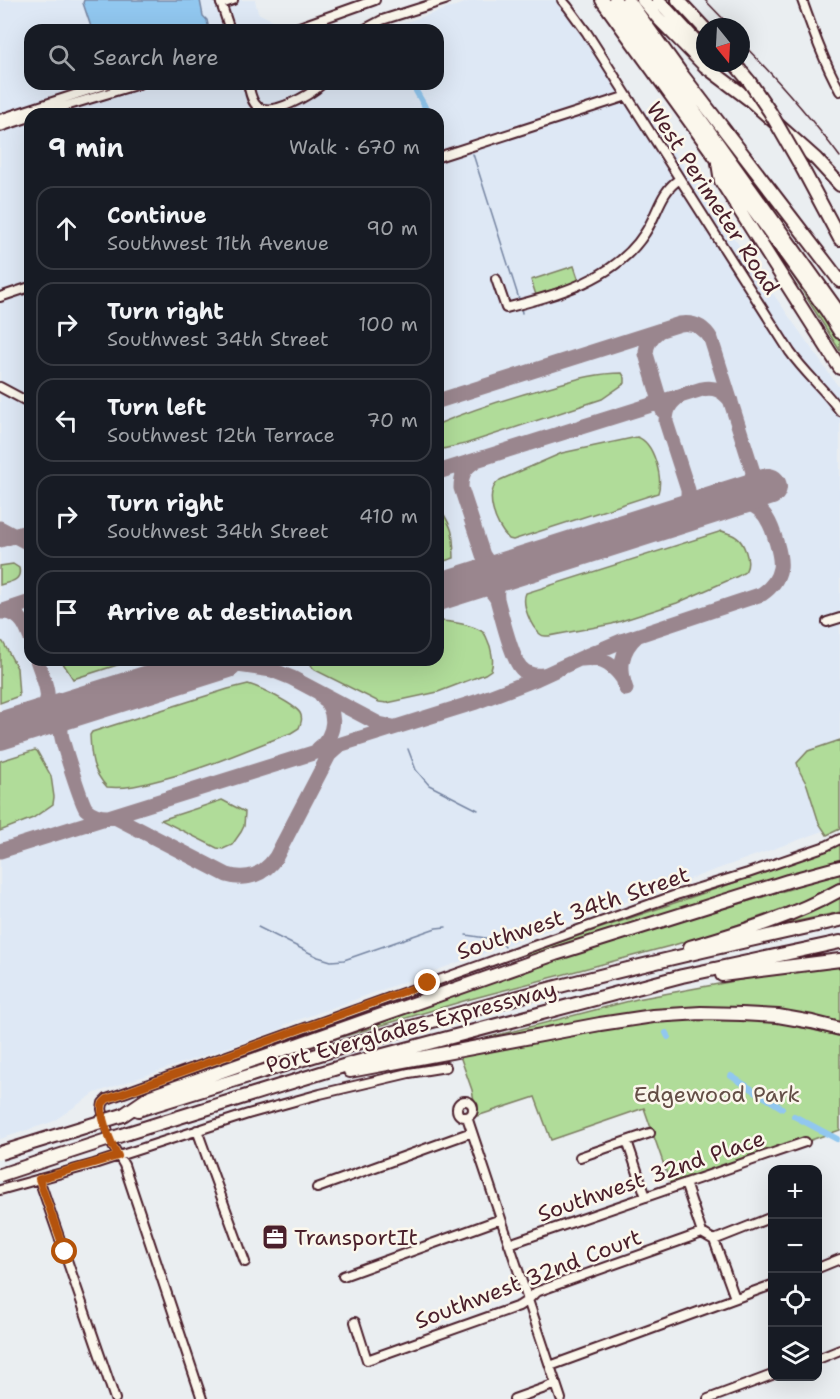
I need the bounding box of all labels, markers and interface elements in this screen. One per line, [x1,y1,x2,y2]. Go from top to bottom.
north arrow [696,18,750,72]
search box [24,24,444,90]
icon: search [45,41,78,74]
text: Search here [93,43,219,72]
street label: West Perimeter Road [640,96,786,300]
text: 9 min [48,130,124,165]
text: Walk · 670 m [289,134,420,160]
text: Continue [107,201,207,230]
icon: ahead [50,212,83,245]
text: 90 m [366,215,418,241]
text: Southwest 11th Avenue [107,230,329,256]
text: Turn right [107,297,224,326]
icon: right [50,308,83,341]
text: 100 m [358,311,418,337]
text: Southwest 34th Street [107,326,329,352]
text: Turn left [107,393,206,422]
icon: left [50,404,83,437]
text: 70 m [366,407,418,433]
text: Southwest 12th Terrace [107,422,335,448]
text: Turn right [107,489,224,518]
icon: right [50,500,83,533]
text: 410 m [359,503,418,529]
text: Southwest 34th Street [107,518,329,544]
icon: arrive [50,596,83,629]
text: Arrive at destination [107,598,353,627]
street label: Southwest 34th Street [453,860,693,966]
route end [414,969,440,995]
street label: Port Everglades Expressway [263,974,559,1080]
park label: Edgewood Park [634,1080,800,1109]
street label: Southwest 32nd Place [534,1123,768,1229]
map controls [768,1165,822,1381]
button: + [768,1165,822,1219]
button: − [768,1219,822,1273]
office icon: TransportIt [260,1222,290,1252]
street label: Southwest 32nd Court [411,1222,645,1336]
place label: TransportIt [294,1223,418,1252]
route start [51,1238,77,1264]
button: locate [768,1273,822,1327]
button: layers [768,1327,822,1381]

